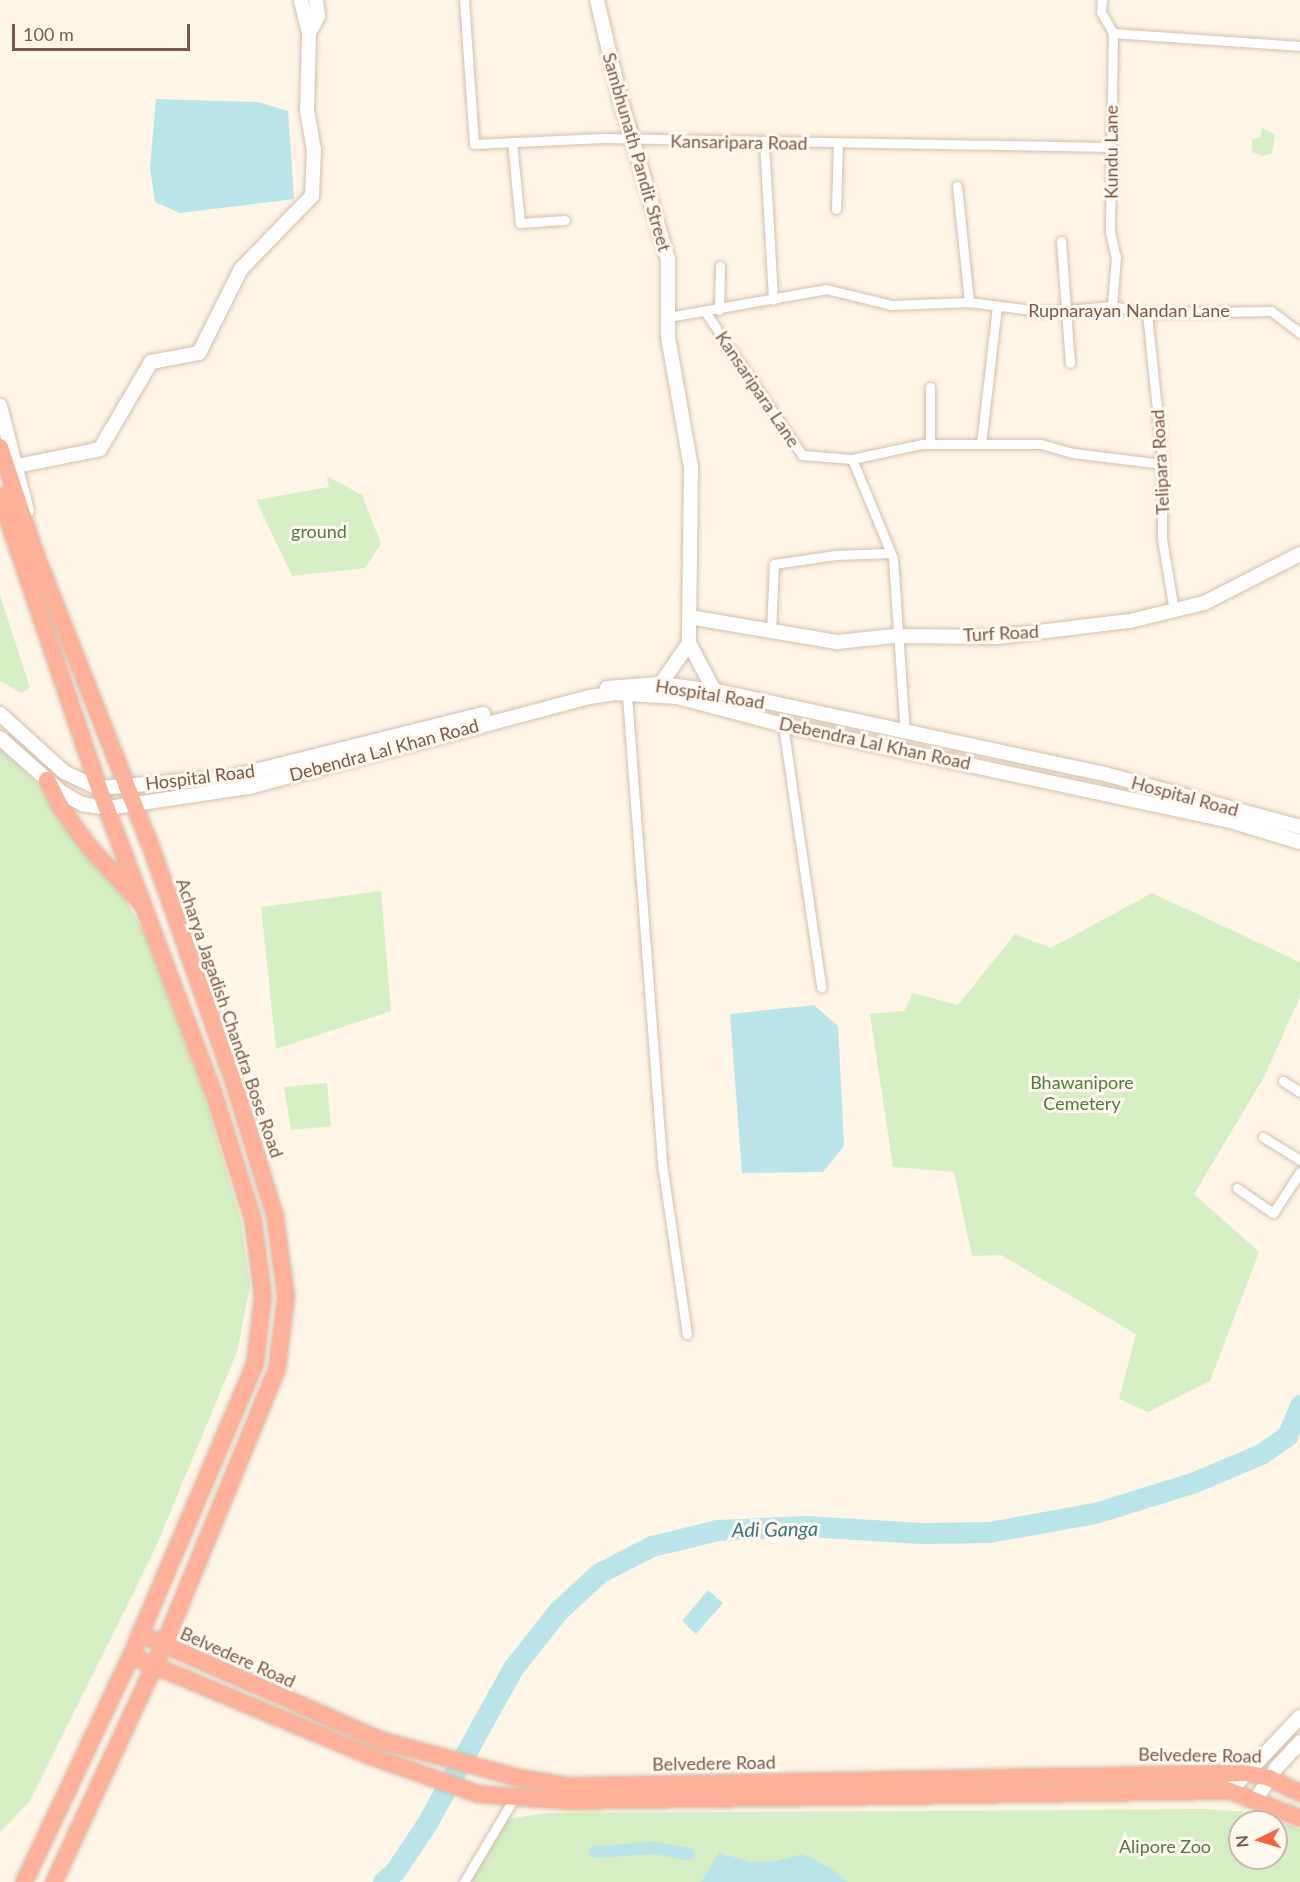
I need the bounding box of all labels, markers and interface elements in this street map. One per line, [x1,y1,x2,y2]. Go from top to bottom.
scale bar [15,12,194,50]
text: 100 m [23,23,74,45]
street label: Sambhunath Pandit Street [598,50,676,254]
street label: Kundu Lane [1100,105,1122,199]
street label: Kansaripara Road [670,130,808,154]
street label: Rupnarayan Nandan Lane [1028,299,1230,321]
street label: Kansaripara Lane [711,327,805,451]
street label: Telipara Road [1146,409,1174,515]
park label: ground [291,520,347,542]
street label: Turf Road [962,620,1040,646]
street label: Hospital Road [654,675,766,713]
street label: Debendra Lal Khan Road [777,712,973,774]
street label: Debendra Lal Khan Road [287,714,481,786]
street label: Hospital Road [144,760,256,794]
street label: Hospital Road [1129,771,1241,821]
street label: Acharya Jagadish Chandra Bose Road [172,875,288,1161]
park label: Bhawanipore Cemetery [1030,1072,1134,1114]
water label: Adi Ganga [732,1516,818,1542]
street label: Belvedere Road [177,1622,299,1692]
street label: Belvedere Road [1138,1743,1262,1767]
street label: Belvedere Road [652,1751,776,1775]
north arrow [1228,1810,1288,1870]
text: N [1232,1834,1252,1848]
park label: Alipore Zoo [1119,1835,1211,1857]

